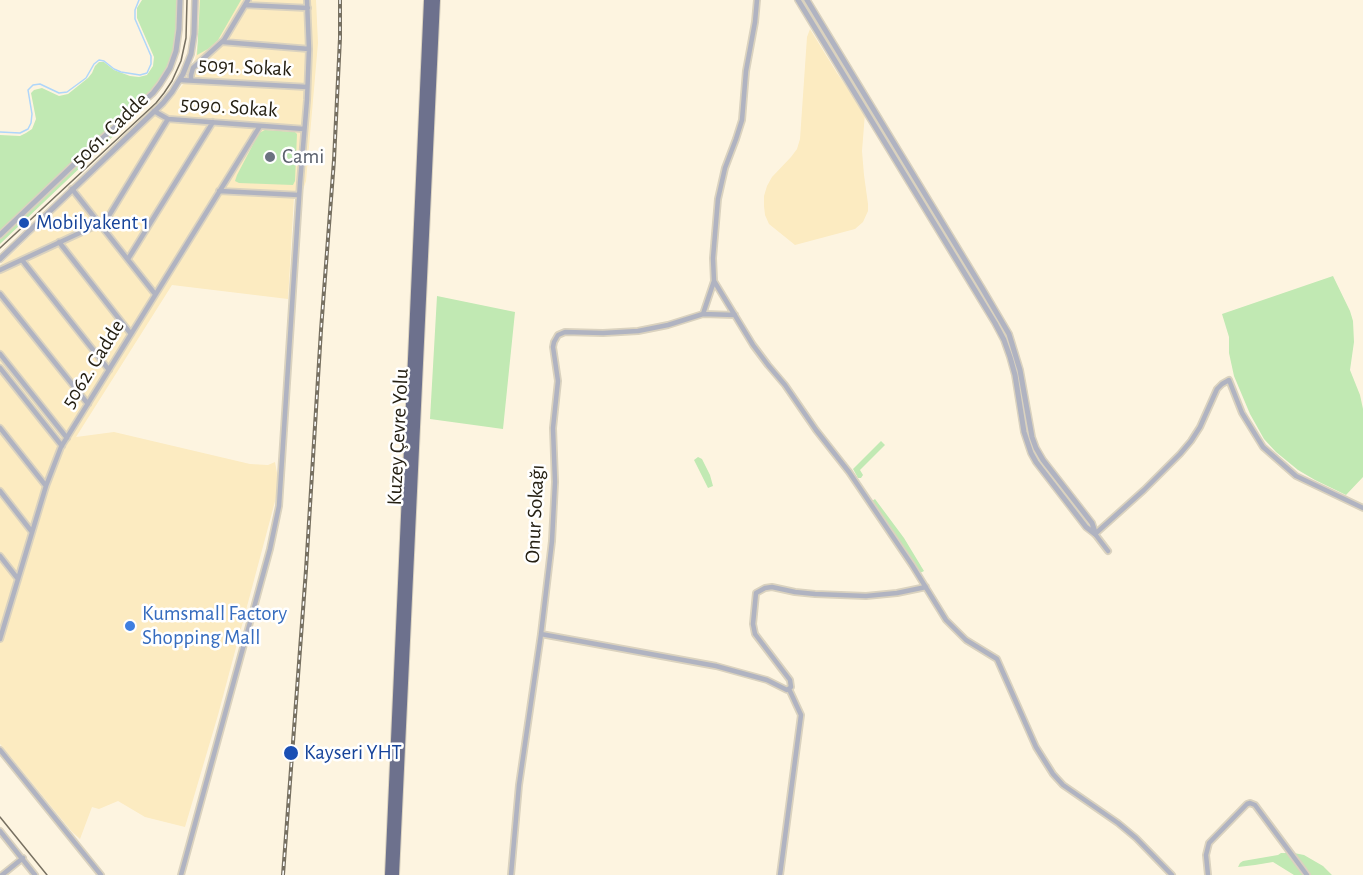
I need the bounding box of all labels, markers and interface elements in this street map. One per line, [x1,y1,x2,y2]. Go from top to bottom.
street label: 5091. Sokak [198,52,292,82]
street label: 5061. Cadde [66,87,154,173]
street label: 5090. Sokak [180,91,278,123]
place label: Cami [282,144,324,170]
marker: Cami [263,150,277,164]
place label: Mobilyakent 1 [36,210,149,236]
marker: Mobilyakent 1 [17,216,31,230]
street label: 5062. Cadde [56,315,130,413]
street label: Kuzey Çevre Yolu [382,368,414,506]
street label: Onur Sokağı [520,464,550,564]
place label: Kumsmall Factory Shopping Mall [142,601,287,651]
marker: Kumsmall Factory Shopping Mall [123,619,137,633]
place label: Kayseri YHT [304,740,402,766]
marker: Kayseri YHT [282,744,300,762]

